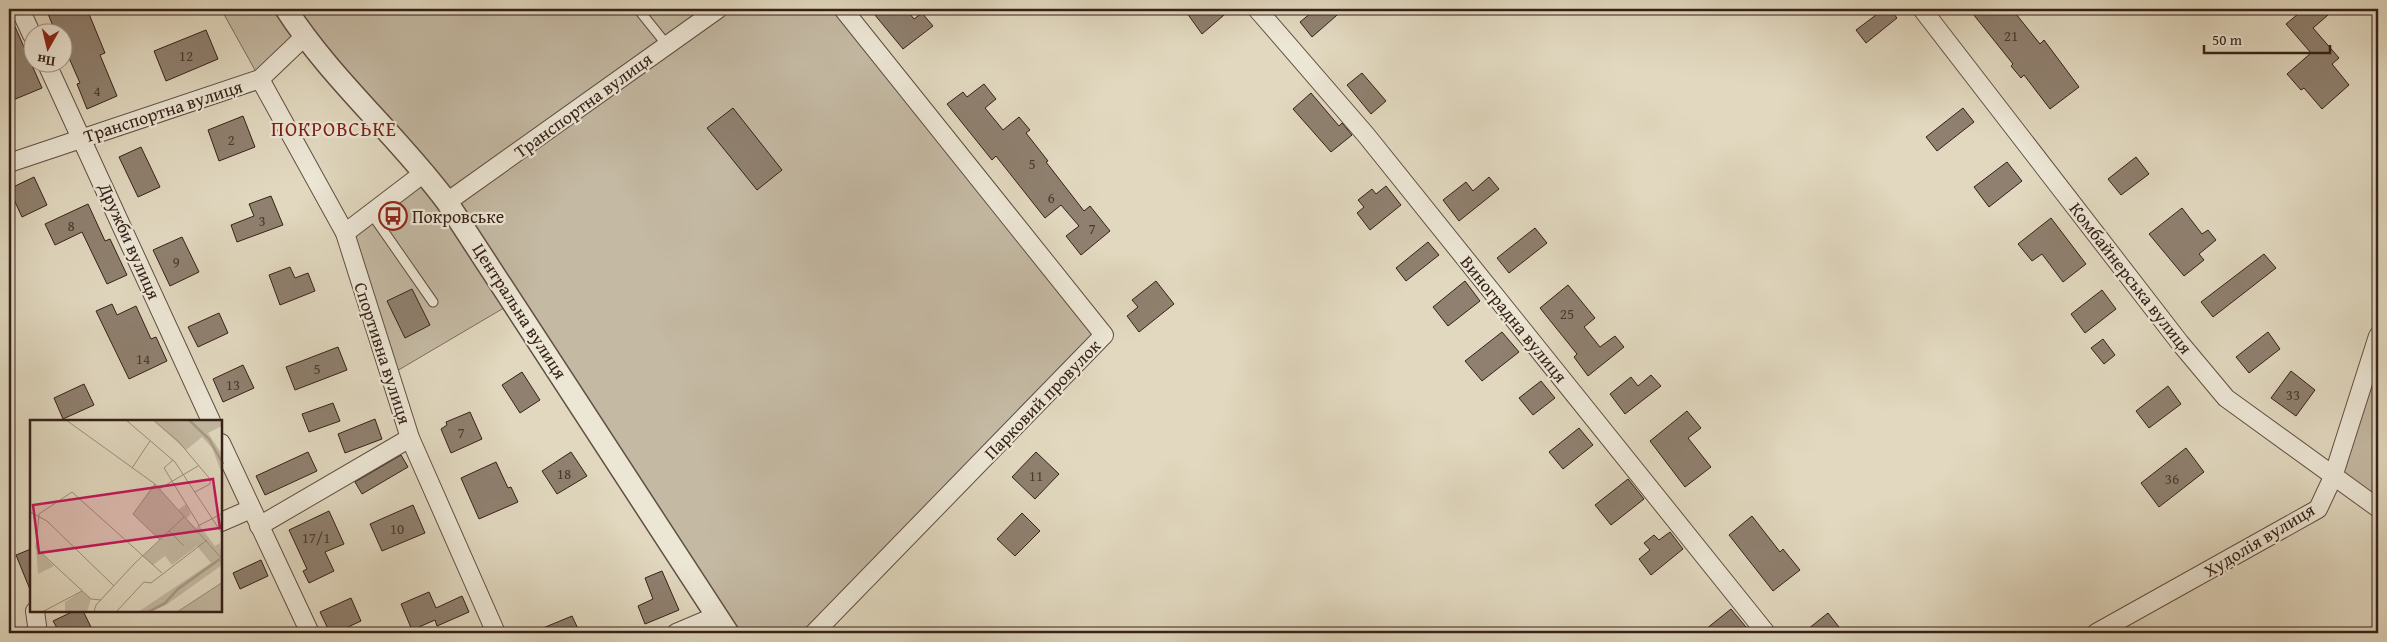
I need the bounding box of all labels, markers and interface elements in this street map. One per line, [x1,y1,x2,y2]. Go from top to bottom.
north arrow [22,22,72,72]
scale bar [2204,22,2331,54]
house number: 21 [2004,25,2018,46]
text: 50 m [2212,29,2243,50]
house number: 12 [179,45,193,66]
street label: Транспортна вулиця [508,45,658,165]
text: Пн [35,50,57,72]
street label: Транспортна вулиця [80,73,246,149]
house number: 4 [93,80,101,101]
district label: ПОКРОВСЬКЕ [271,114,397,143]
house number: 2 [227,129,235,150]
house number: 5 [1028,153,1036,174]
street label: Дружби вулиця [92,177,168,304]
house number: 6 [1047,187,1055,208]
street label: Комбайнерська вулиця [2063,196,2199,360]
bus stop icon: Покровське [378,201,408,231]
place label: Покровське [412,203,504,230]
house number: 3 [258,210,266,231]
house number: 8 [67,215,75,236]
house number: 7 [1088,218,1096,239]
street label: Центральна вулиця [466,238,574,384]
street label: Виноградна вулиця [1454,249,1574,389]
house number: 9 [172,251,180,272]
street label: Спортивна вулиця [347,278,419,428]
house number: 25 [1560,303,1574,324]
street label: Парковий провулок [977,332,1107,465]
house number: 14 [136,348,150,369]
house number: 5 [313,358,321,379]
house number: 13 [226,374,240,395]
house number: 33 [2286,384,2300,405]
inset map [30,420,222,612]
house number: 7 [457,422,465,443]
house number: 18 [557,463,571,484]
house number: 11 [1029,465,1043,486]
house number: 36 [2165,468,2179,489]
street label: Худолія вулиця [2198,496,2320,584]
house number: 10 [390,518,404,539]
house number: 17/1 [302,527,330,548]

